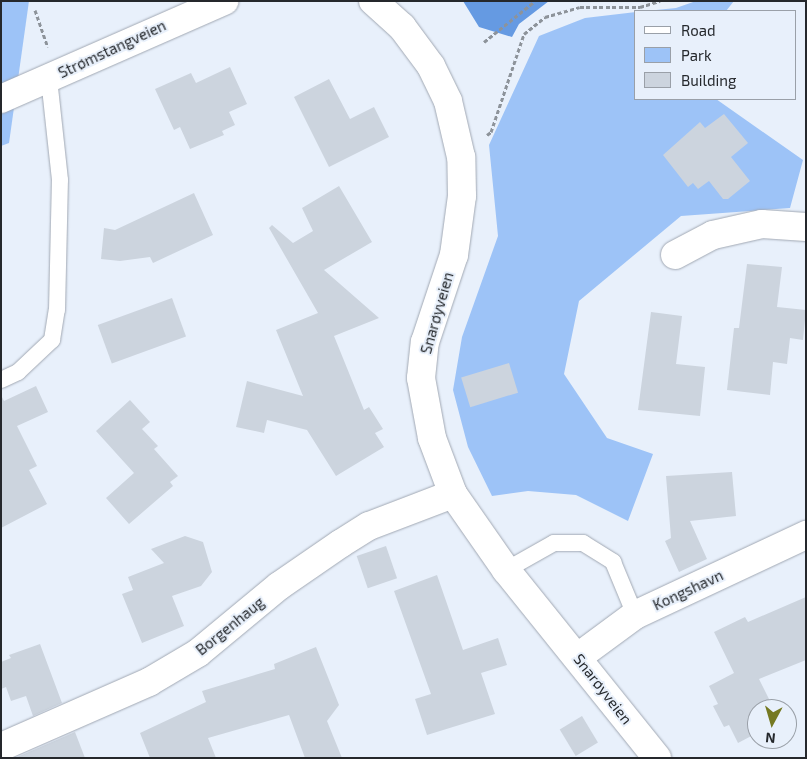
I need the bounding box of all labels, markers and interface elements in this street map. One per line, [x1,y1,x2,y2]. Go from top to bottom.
legend [634,10,797,100]
street label: Strømstangveien [55,16,169,82]
text: Road [681,21,716,39]
text: Park [681,46,712,64]
text: Building [681,71,736,89]
street label: Snarøyveien [417,270,457,356]
street label: Kongshavn [650,566,726,614]
street label: Borgenhaug [192,593,268,659]
street label: Snarøyveien [570,650,636,728]
north arrow [747,699,797,749]
text: N [765,729,776,747]

